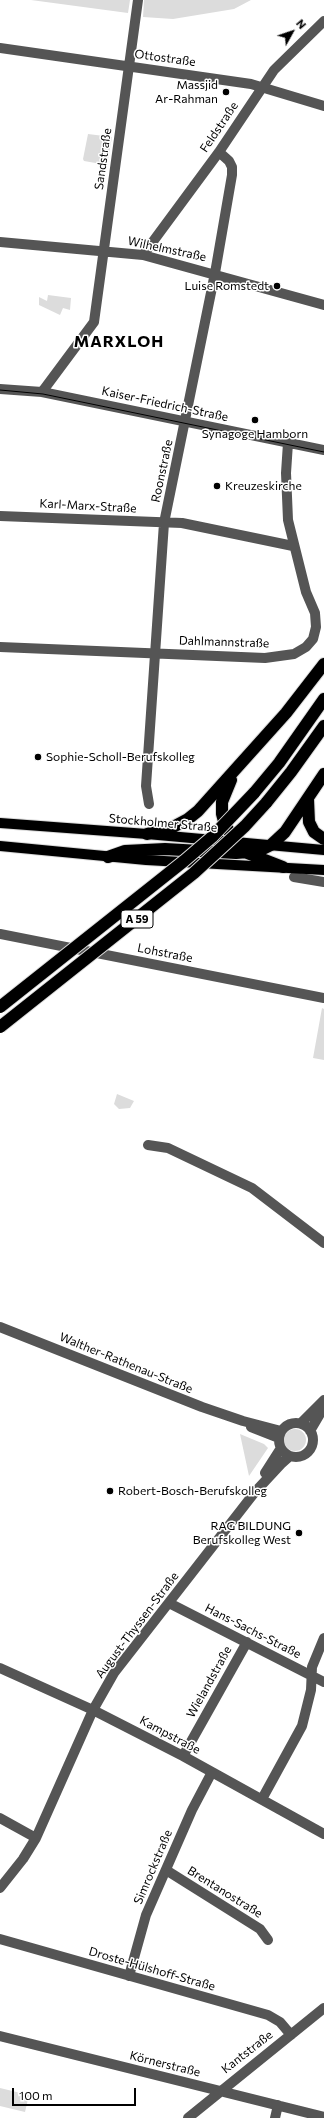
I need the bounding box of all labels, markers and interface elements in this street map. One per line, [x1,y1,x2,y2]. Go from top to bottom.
north arrow [272,12,312,52]
text: N [294,17,309,31]
street label: Ottostraße [134,47,196,69]
place label: Massjid Ar-Rahman [155,78,218,106]
marker: Massjid Ar-Rahman [221,87,231,97]
street label: Feldstraße [197,99,241,155]
street label: Sandstraße [92,127,114,191]
street label: Wilhelmstraße [126,234,208,264]
place label: Luise Romstedt [185,279,269,293]
marker: Luise Romstedt [272,281,282,291]
district label: MARXLOH [74,332,164,352]
street label: Kaiser-Friedrich-Straße [100,384,230,424]
marker: Synagoge Hamborn [250,415,260,425]
place label: Synagoge Hamborn [202,427,308,441]
street label: Roonstraße [148,438,176,504]
place label: Kreuzeskirche [225,479,302,493]
marker: Kreuzeskirche [212,481,222,491]
street label: Karl-Marx-Straße [39,496,137,516]
street label: Dahlmannstraße [179,633,269,651]
place label: Sophie-Scholl-Berufskolleg [46,750,195,764]
marker: Sophie-Scholl-Berufskolleg [33,752,43,762]
street label: Stockholmer Straße [108,811,218,835]
road number: A 59 [121,910,153,928]
street label: Lohstraße [136,941,194,965]
street label: Walther-Rathenau-Straße [57,1330,195,1396]
place label: Robert-Bosch-Berufskolleg [118,1484,267,1498]
marker: Robert-Bosch-Berufskolleg [105,1486,115,1496]
place label: RAG BILDUNG Berufskolleg West [193,1519,291,1547]
marker: RAG BILDUNG Berufskolleg West [294,1528,304,1538]
street label: August-Thyssen-Straße [92,1569,182,1681]
street label: Hans-Sachs-Straße [203,1601,303,1661]
street label: Wielandstraße [183,1644,235,1720]
street label: Kampstraße [137,1713,203,1757]
street label: Simrockstraße [131,1828,175,1906]
street label: Brentanostraße [185,1863,265,1921]
street label: Droste-Hülshoff-Straße [87,1944,217,1994]
street label: Kantstraße [219,2028,275,2076]
street label: Körnerstraße [128,2048,202,2080]
scale bar [14,2080,138,2106]
text: 100 m [19,2088,53,2102]

